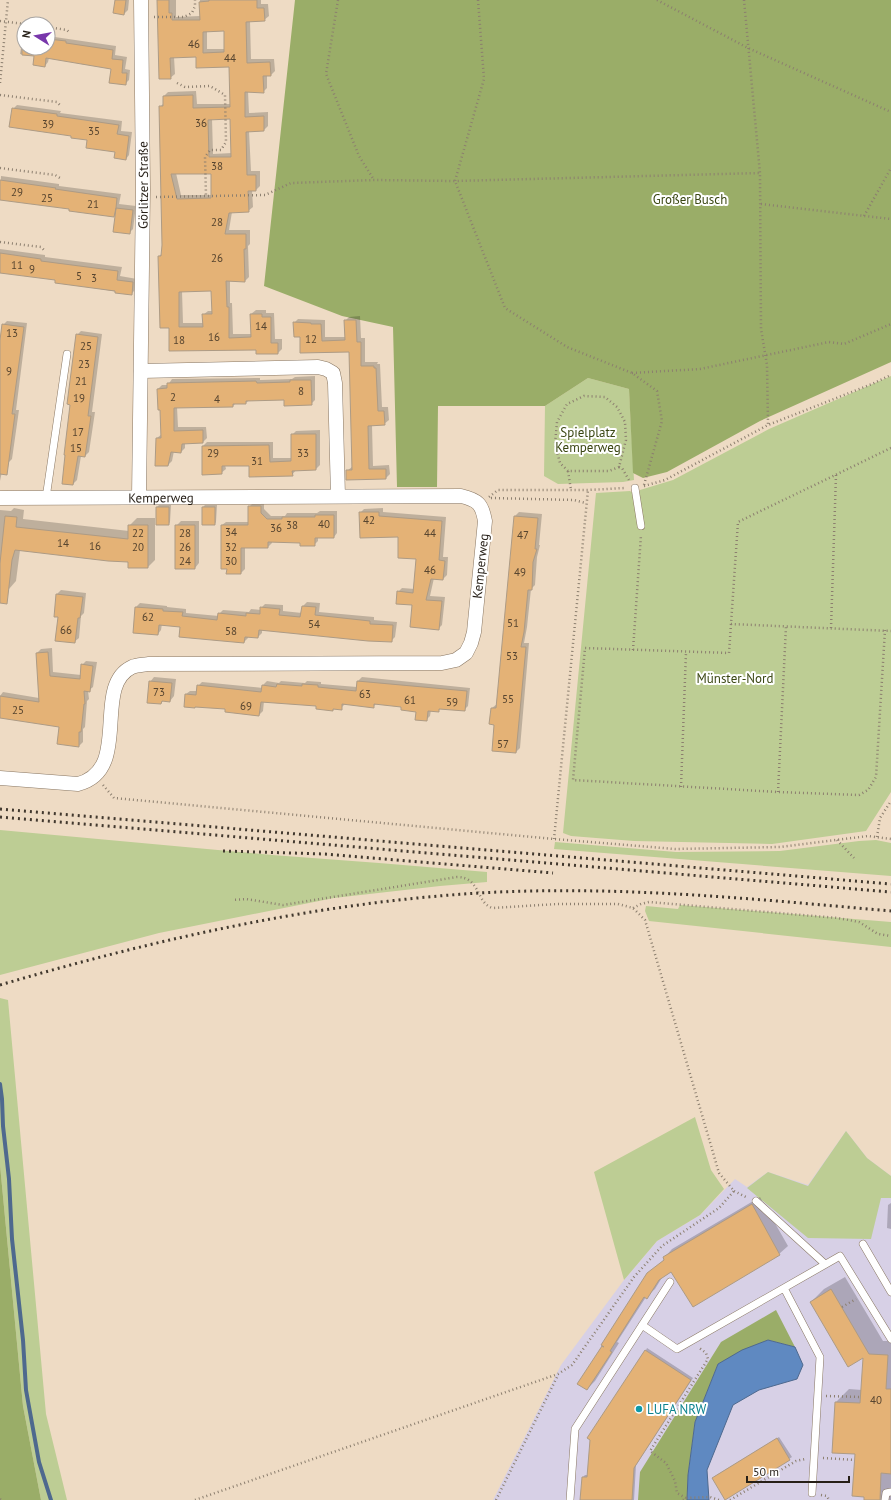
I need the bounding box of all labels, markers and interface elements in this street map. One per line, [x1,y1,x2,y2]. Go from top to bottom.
north arrow [16,16,56,56]
text: N [19,29,34,39]
house number: 46 [188,37,200,51]
house number: 44 [224,51,236,65]
house number: 36 [195,116,207,130]
house number: 39 [42,117,54,131]
house number: 35 [88,124,100,138]
street label: Görlitzer Straße [134,141,152,229]
house number: 38 [211,159,223,173]
house number: 29 [11,185,23,199]
house number: 25 [41,191,53,205]
park label: Großer Busch [653,191,727,208]
house number: 21 [87,197,99,211]
house number: 28 [211,215,223,229]
house number: 26 [211,251,223,265]
house number: 11 [11,258,23,272]
house number: 9 [29,262,35,276]
house number: 5 [76,269,82,283]
house number: 3 [91,271,97,285]
house number: 14 [255,319,267,333]
house number: 13 [6,326,18,340]
house number: 16 [208,330,220,344]
house number: 12 [305,332,317,346]
house number: 18 [173,333,185,347]
house number: 25 [80,339,92,353]
house number: 23 [78,357,90,371]
house number: 9 [6,364,12,378]
house number: 21 [75,374,87,388]
house number: 8 [298,384,304,398]
house number: 2 [170,390,176,404]
house number: 19 [73,391,85,405]
house number: 4 [214,392,220,406]
park label: Spielplatz Kemperweg [555,424,621,456]
house number: 17 [72,425,84,439]
house number: 15 [70,441,82,455]
house number: 29 [207,446,219,460]
house number: 33 [297,446,309,460]
house number: 31 [251,454,263,468]
street label: Kemperweg [128,489,194,506]
house number: 42 [363,513,375,527]
house number: 40 [318,517,330,531]
house number: 38 [286,518,298,532]
house number: 36 [270,521,282,535]
house number: 34 [225,525,237,539]
house number: 22 [132,526,144,540]
house number: 28 [179,526,191,540]
house number: 44 [424,526,436,540]
house number: 47 [517,528,529,542]
street label: Kemperweg [469,533,492,599]
house number: 14 [57,536,69,550]
house number: 16 [89,539,101,553]
house number: 20 [132,540,144,554]
house number: 26 [179,540,191,554]
house number: 32 [225,540,237,554]
house number: 24 [179,554,191,568]
house number: 30 [225,554,237,568]
house number: 46 [424,563,436,577]
house number: 49 [514,565,526,579]
house number: 62 [142,610,154,624]
house number: 51 [507,616,519,630]
house number: 54 [308,617,320,631]
house number: 66 [60,623,72,637]
house number: 58 [225,624,237,638]
house number: 53 [506,649,518,663]
park label: Münster-Nord [697,670,773,687]
house number: 73 [153,685,165,699]
house number: 63 [359,687,371,701]
house number: 55 [502,692,514,706]
house number: 61 [404,693,416,707]
house number: 59 [446,695,458,709]
house number: 69 [240,699,252,713]
house number: 25 [12,703,24,717]
house number: 57 [497,737,509,751]
house number: 40 [870,1393,882,1407]
place label: LUFA NRW [647,1401,706,1418]
marker: LUFA NRW [634,1404,644,1414]
scale bar [747,1458,849,1484]
text: 50 m [753,1464,779,1479]

